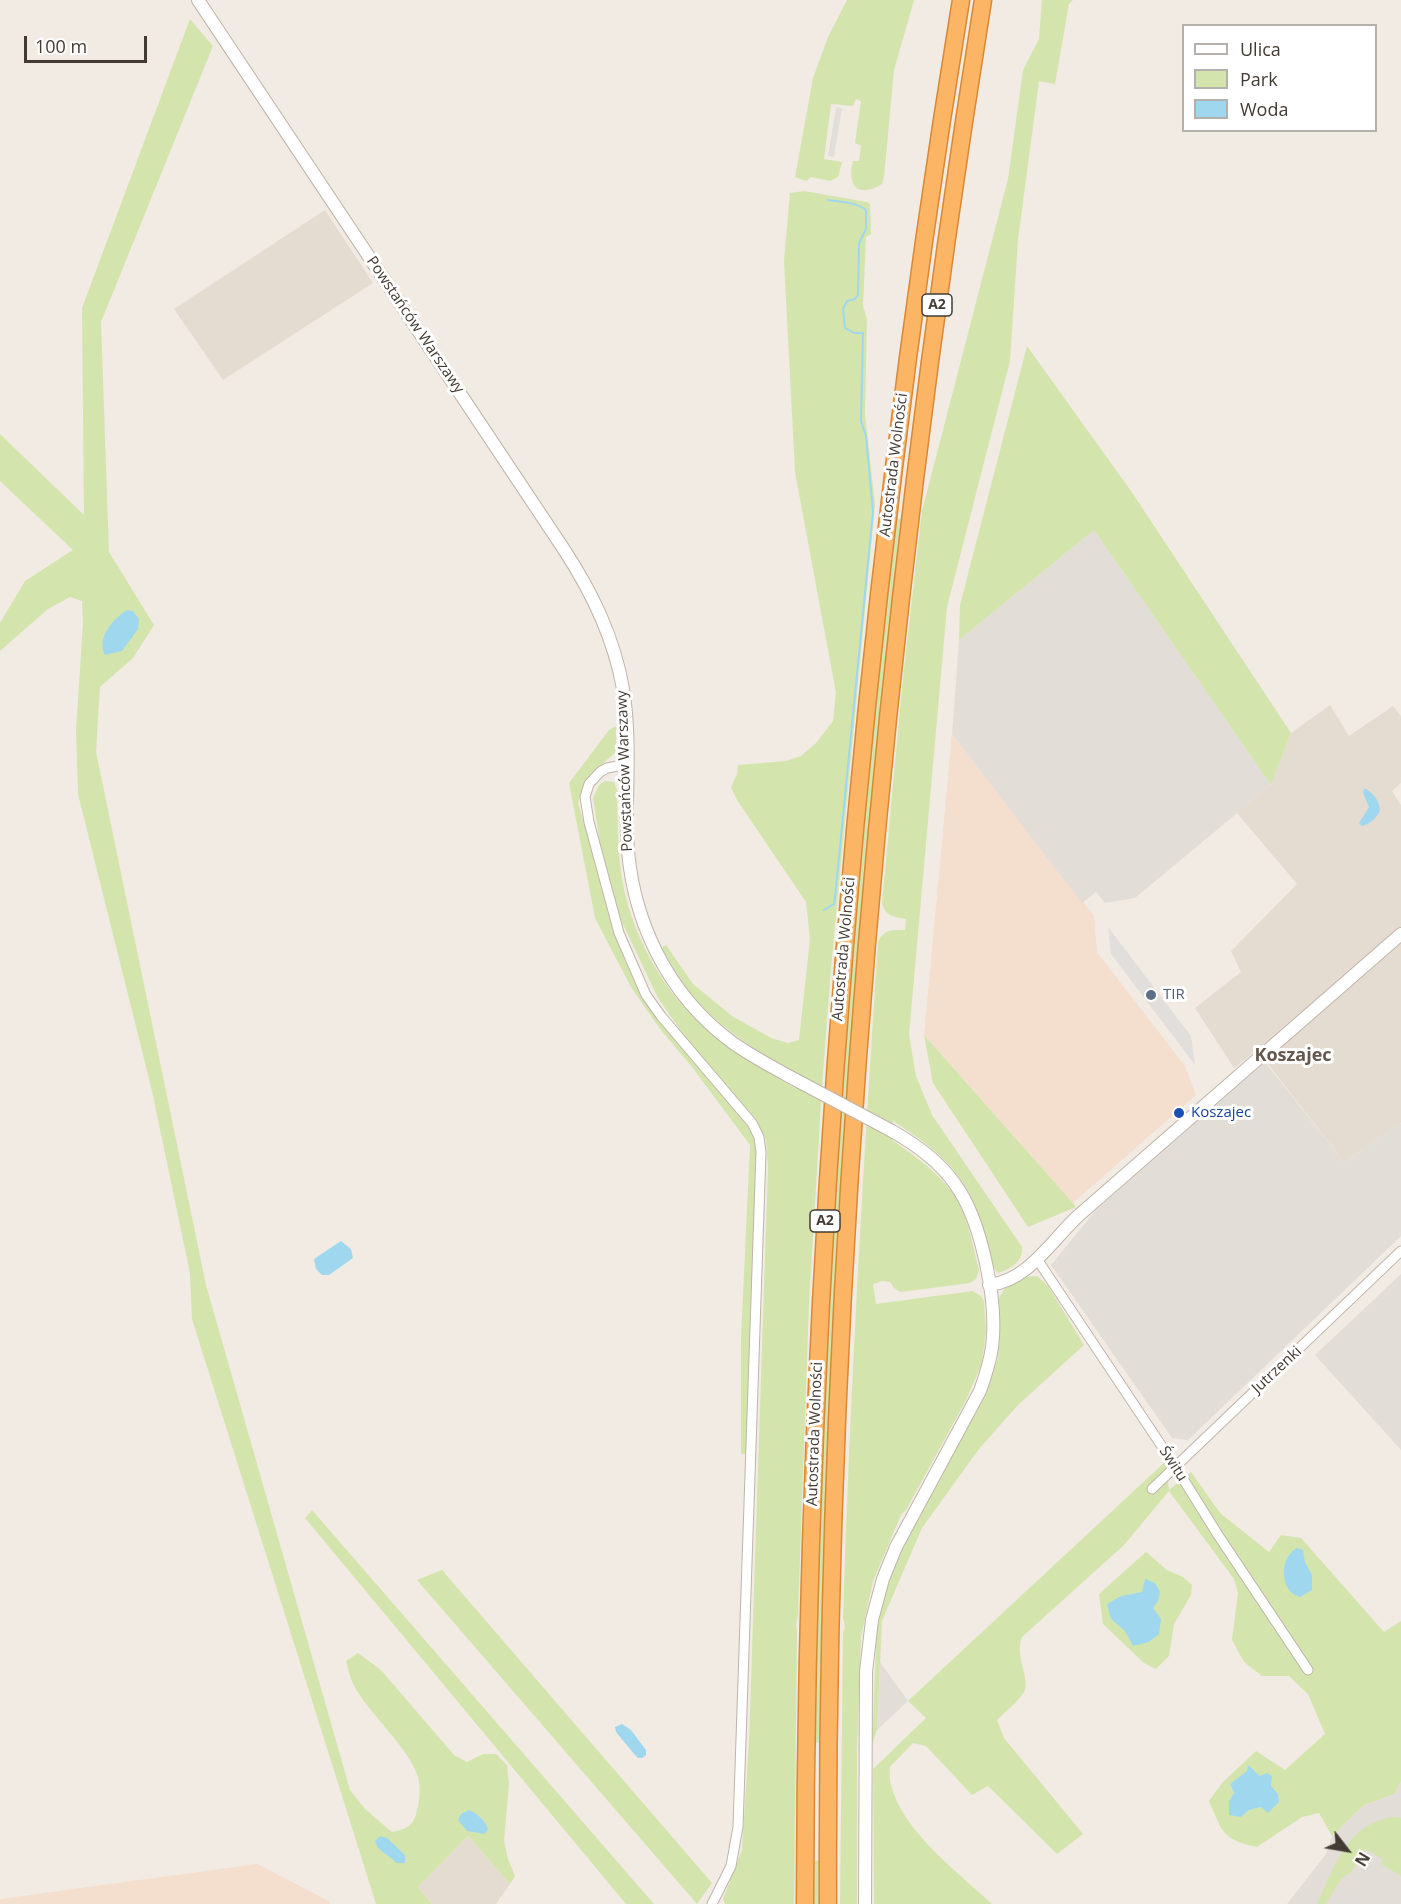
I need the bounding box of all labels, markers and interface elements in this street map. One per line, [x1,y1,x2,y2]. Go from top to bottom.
scale bar [27,24,150,62]
legend [1182,24,1377,132]
text: 100 m [35,34,87,58]
text: Ulica [1240,37,1281,61]
text: Park [1240,67,1278,91]
text: Woda [1240,97,1288,121]
street label: Powstańców Warszawy [362,253,468,397]
road number: A2 [922,294,952,316]
street label: Autostrada Wolności [876,392,912,538]
street label: Powstańców Warszawy [613,690,637,852]
street label: Autostrada Wolności [829,876,859,1022]
place label: TIR [1163,986,1185,1004]
marker: TIR [1144,988,1158,1002]
district label: Koszajec [1254,1045,1332,1067]
place label: Koszajec [1191,1104,1251,1122]
marker: Koszajec [1172,1106,1186,1120]
road number: A2 [810,1210,840,1232]
street label: Jutrzenki [1249,1343,1305,1397]
street label: Autostrada Wolności [803,1362,827,1506]
street label: Świtu [1155,1443,1191,1485]
north arrow [1317,1820,1377,1880]
text: N [1350,1848,1375,1871]

